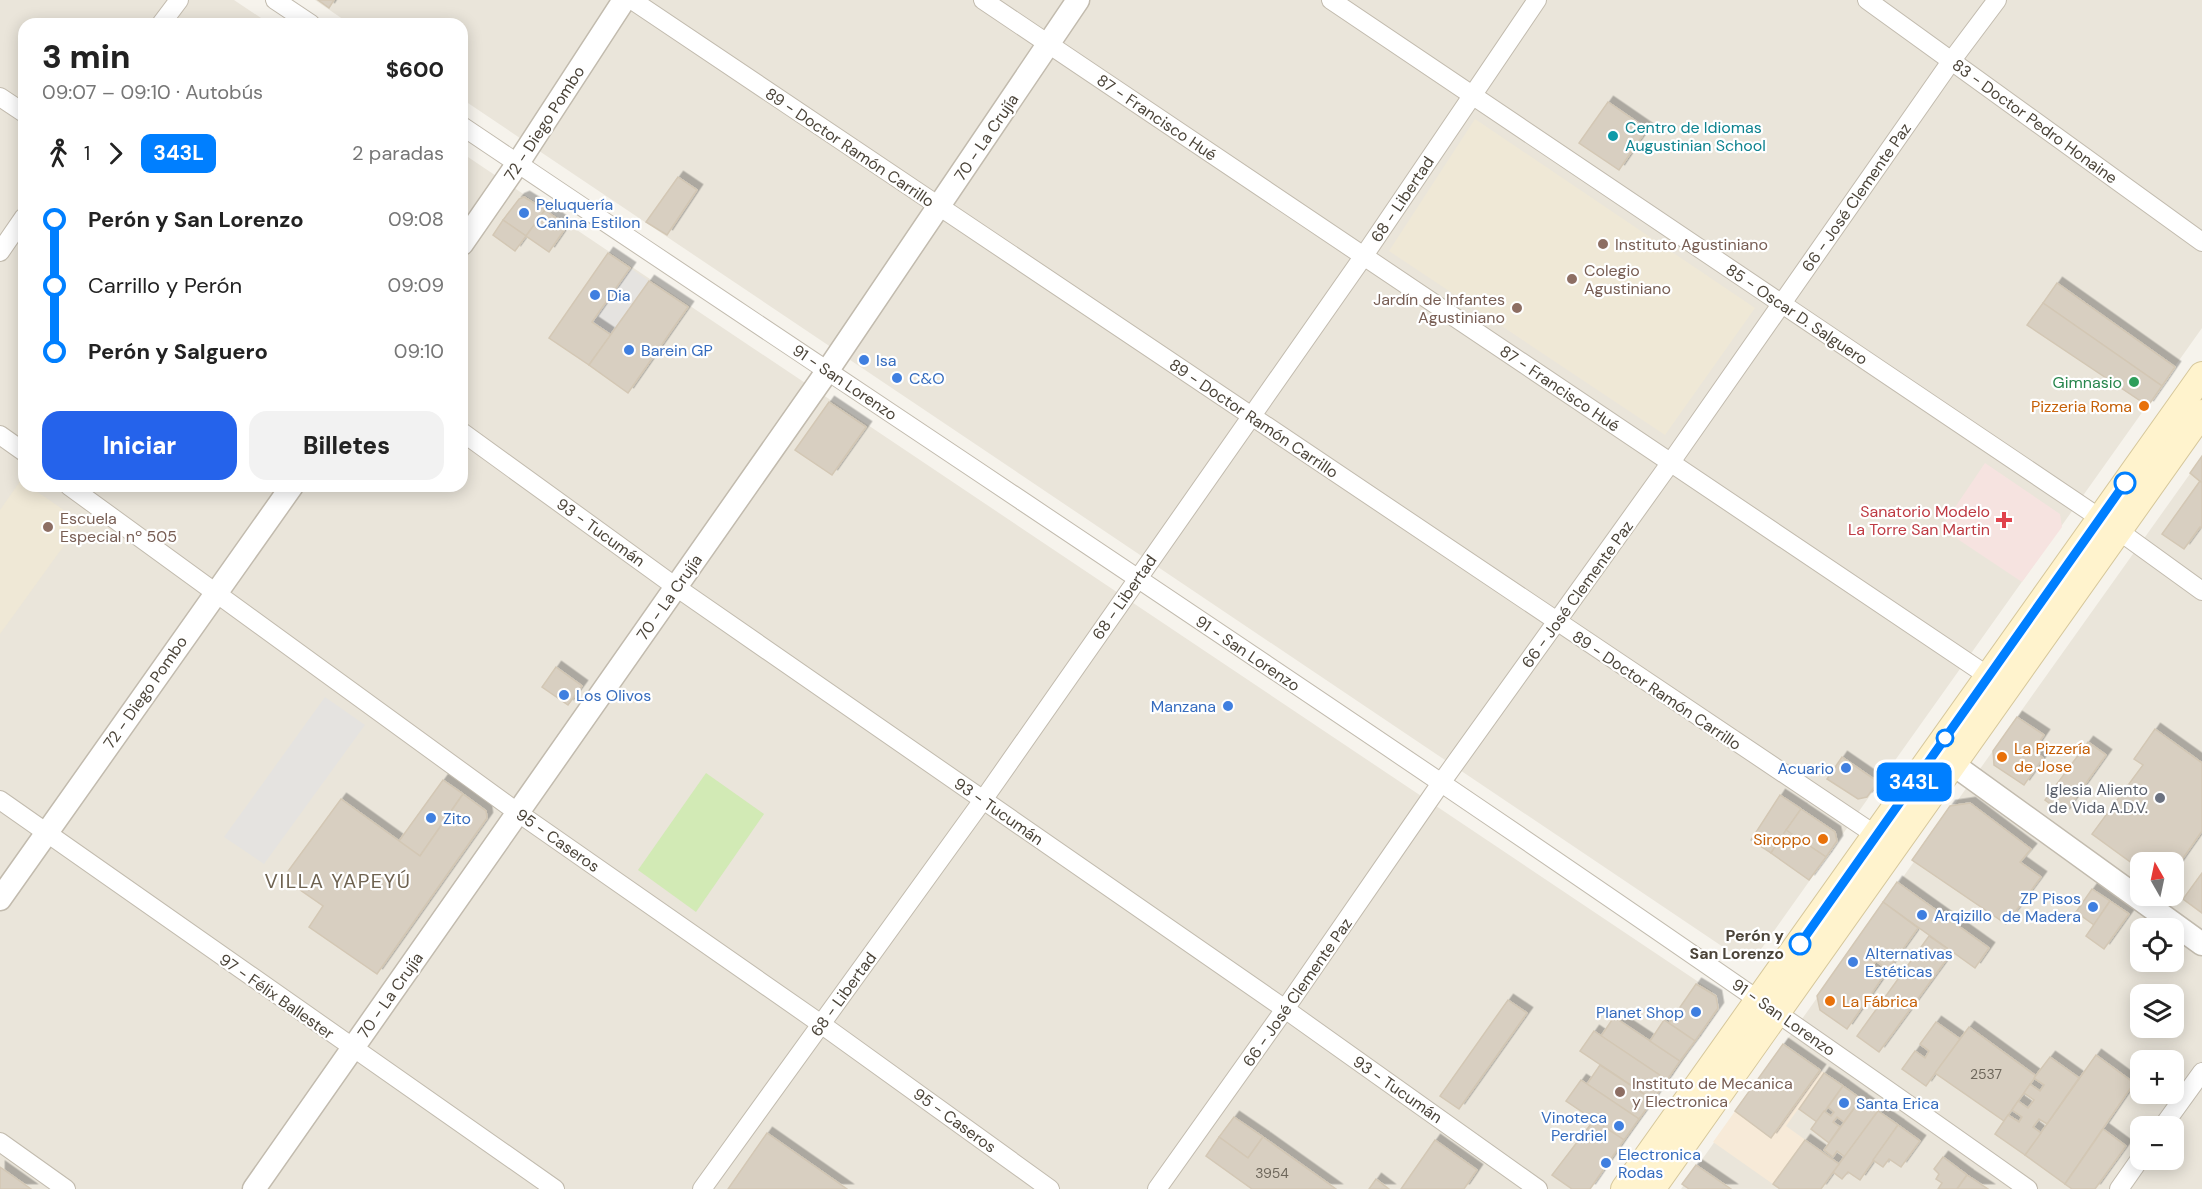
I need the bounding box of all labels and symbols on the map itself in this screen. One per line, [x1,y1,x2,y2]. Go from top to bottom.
street label: 83 - Doctor Pedro Honaine [1948,54,2121,188]
street label: 72 - Diego Pombo [499,62,589,185]
street label: 87 - Francisco Hué [1093,69,1221,165]
street label: 89 - Doctor Ramón Carrillo [761,83,938,212]
street label: 70 - La Crujía [950,90,1023,185]
place label: Centro de Idiomas Augustinian School [1625,117,1766,156]
street label: 66 - José Clemente Paz [1797,119,1916,276]
marker: Centro de Idiomas Augustinian School [1606,129,1620,143]
street label: 68 - Libertad [1366,152,1439,246]
place label: Peluquería Canina Estilon [536,194,640,233]
marker: Peluquería Canina Estilon [517,206,531,220]
place label: Instituto Agustiniano [1615,234,1768,255]
marker: Instituto Agustiniano [1596,237,1610,251]
street label: 85 - Oscar D. Salguero [1722,259,1872,370]
place label: Colegio Agustiniano [1584,260,1671,299]
marker: Colegio Agustiniano [1565,272,1579,286]
place label: Dia [607,285,631,306]
marker: Dia [588,288,602,302]
place label: Jardín de Infantes Agustiniano [1373,289,1505,328]
marker: Jardín de Infantes Agustiniano [1510,301,1524,315]
place label: Barein GP [641,340,713,361]
street label: 91 - San Lorenzo [788,340,901,425]
street label: 87 - Francisco Hué [1496,340,1624,436]
marker: Barein GP [622,343,636,357]
place label: Isa [876,350,896,371]
marker: Isa [857,353,871,367]
street label: 89 - Doctor Ramón Carrillo [1165,354,1342,483]
place label: C&O [909,368,945,389]
marker: C&O [890,371,904,385]
place label: Gimnasio [2053,372,2122,393]
marker: Gimnasio [2127,375,2141,389]
place label: Pizzeria Roma [2031,396,2132,417]
marker: Pizzeria Roma [2137,399,2151,413]
unlabelled marker [2114,472,2136,494]
street label: 93 - Tucumán [552,493,649,572]
place label: Sanatorio Modelo La Torre San Martin [1848,501,1990,540]
place label: Escuela Especial nº 505 [60,508,177,547]
marker: Sanatorio Modelo La Torre San Martin [1995,511,2013,529]
street label: 66 - José Clemente Paz [1517,516,1638,672]
marker: Escuela Especial nº 505 [41,520,55,534]
street label: 70 - La Crujía [632,550,707,644]
street label: 68 - Libertad [1087,551,1161,644]
street label: 91 - San Lorenzo [1191,611,1304,696]
street label: 89 - Doctor Ramón Carrillo [1568,626,1745,755]
street label: 72 - Diego Pombo [99,632,192,753]
place label: Los Olivos [576,685,651,706]
marker: Los Olivos [557,688,571,702]
place label: Manzana [1151,696,1216,717]
marker: Manzana [1221,699,1235,713]
unlabelled marker [1936,729,1954,747]
place label: La Pizzería de Jose [2014,738,2090,777]
marker: La Pizzería de Jose [1995,750,2009,764]
place label: Acuario [1778,758,1834,779]
marker: Acuario [1839,761,1853,775]
line badge: 343L [1872,762,1956,802]
street label: 93 - Tucumán [950,773,1047,850]
place label: Iglesia Aliento de Vida A.D.V. [2046,779,2148,818]
marker: Iglesia Aliento de Vida A.D.V. [2153,791,2167,805]
street label: 95 - Caseros [512,804,604,877]
place label: Zito [443,808,471,829]
marker: Zito [424,811,438,825]
place label: Siroppo [1753,829,1811,850]
marker: Siroppo [1816,832,1830,846]
north arrow [2130,852,2184,906]
district label: VILLA YAPEYÚ [265,868,411,894]
place label: ZP Pisos de Madera [2002,888,2081,927]
marker: ZP Pisos de Madera [2086,900,2100,914]
place label: Arqizillo [1934,905,1992,926]
marker: Arqizillo [1915,908,1929,922]
street label: 66 - José Clemente Paz [1238,914,1357,1071]
place label: Perón y San Lorenzo [1689,925,1784,964]
marker: Perón y San Lorenzo [1789,933,1811,955]
place label: Alternativas Estéticas [1865,943,1953,982]
street label: 70 - La Crujía [353,948,428,1042]
street label: 68 - Libertad [806,948,881,1041]
street label: 97 - Félix Ballester [215,949,338,1044]
marker: Alternativas Estéticas [1846,955,1860,969]
street label: 91 - San Lorenzo [1728,974,1840,1061]
place label: La Fábrica [1842,991,1918,1012]
marker: La Fábrica [1823,994,1837,1008]
place label: Planet Shop [1596,1002,1684,1023]
marker: Planet Shop [1689,1005,1703,1019]
street label: 93 - Tucumán [1349,1051,1446,1128]
house number: 2537 [1970,1065,2002,1083]
place label: Instituto de Mecanica y Electronica [1632,1073,1793,1112]
street label: 95 - Caseros [909,1083,1000,1158]
marker: Instituto de Mecanica y Electronica [1613,1085,1627,1099]
place label: Santa Erica [1856,1093,1939,1114]
marker: Santa Erica [1837,1096,1851,1110]
place label: Vinoteca Perdriel [1541,1107,1607,1146]
marker: Vinoteca Perdriel [1612,1119,1626,1133]
place label: Electronica Rodas [1618,1144,1701,1183]
marker: Electronica Rodas [1599,1156,1613,1170]
house number: 3954 [1255,1164,1289,1182]

